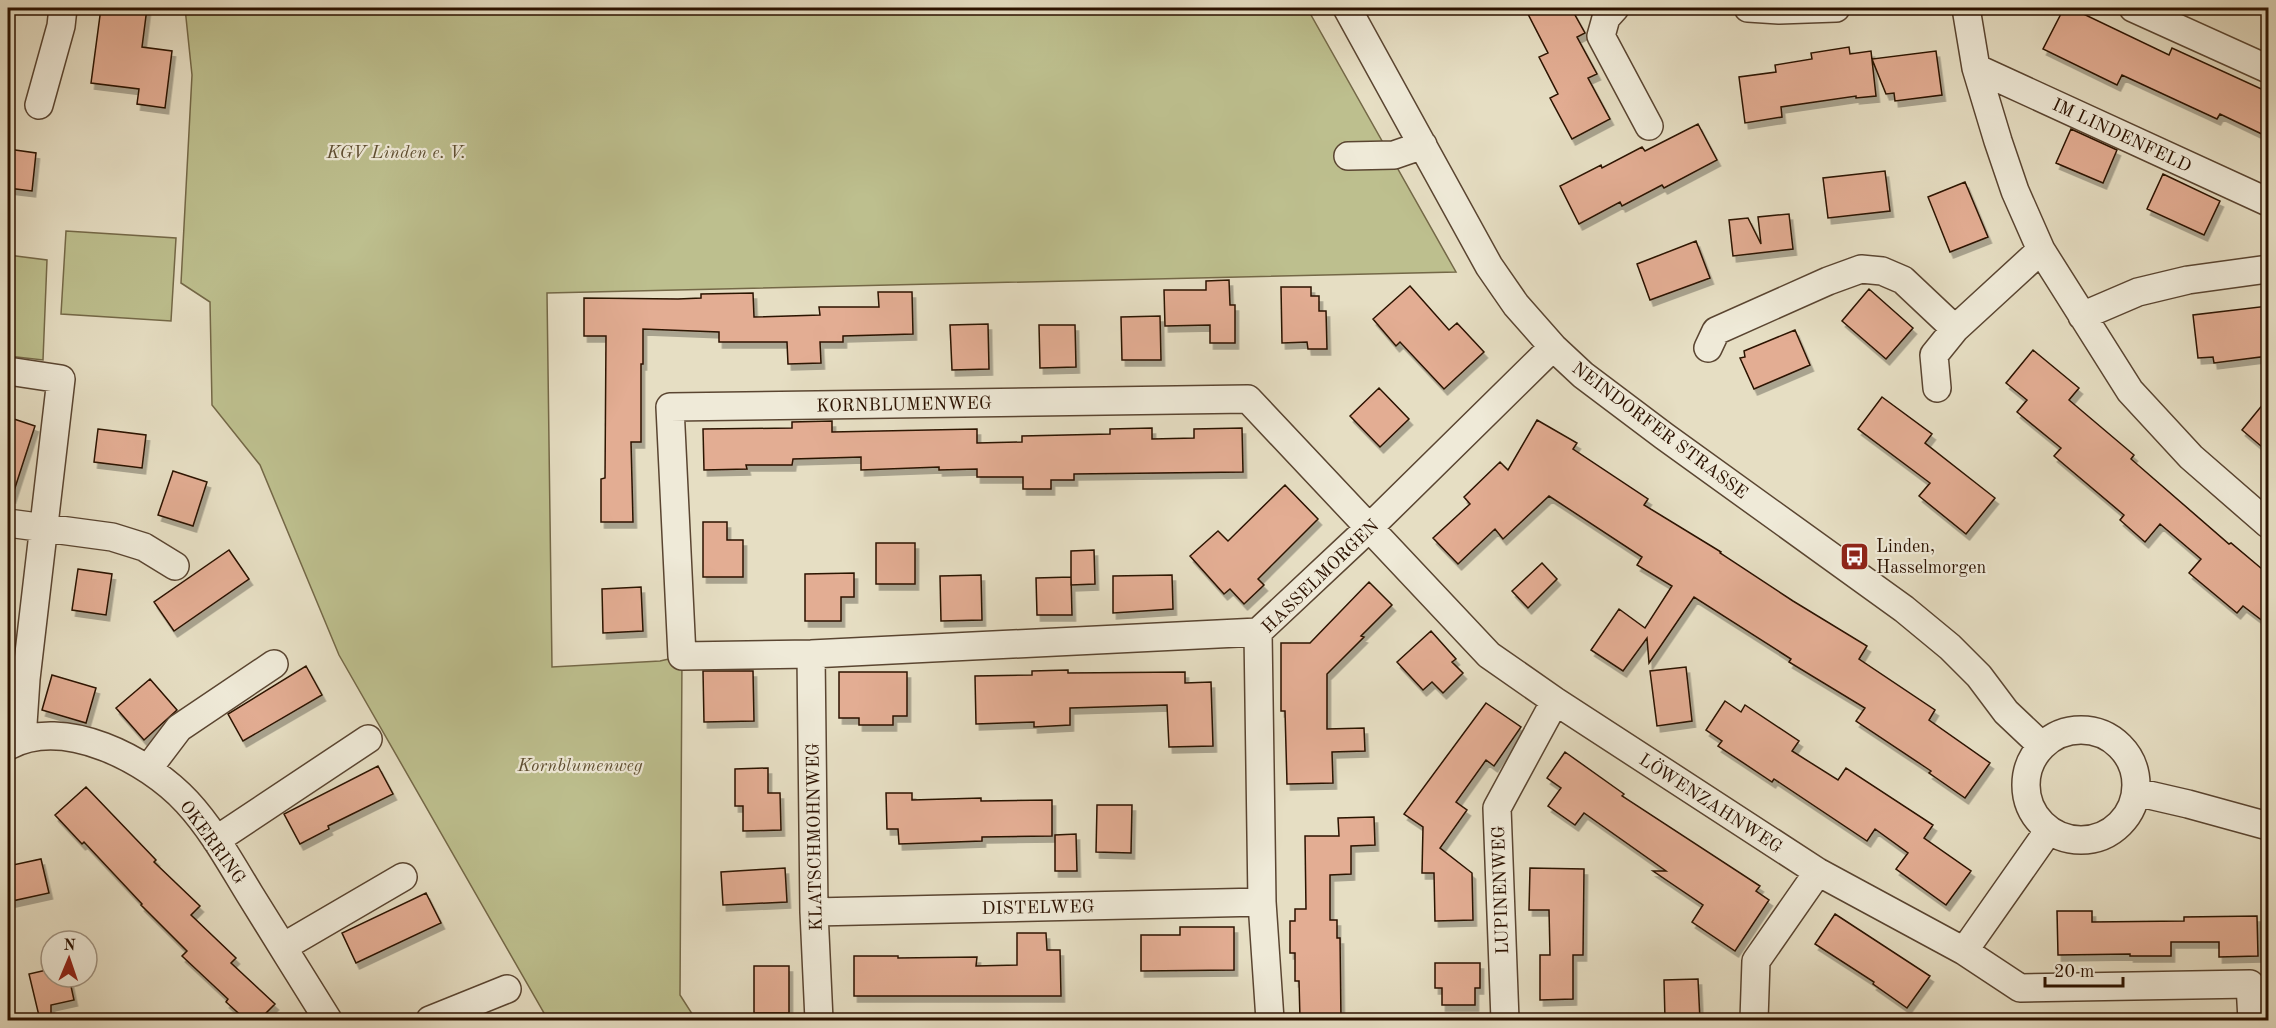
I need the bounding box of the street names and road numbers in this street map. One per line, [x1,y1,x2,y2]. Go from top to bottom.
street label: IM LINDENFELD [2049,96,2194,176]
street label: NEINDORFER STRASSE [1568,359,1751,503]
street label: KORNBLUMENWEG [816,394,992,416]
street label: HASSELMORGEN [1259,516,1383,637]
street label: KLATSCHMOHNWEG [804,743,826,931]
street label: LÖWENZAHNWEG [1636,747,1788,857]
street label: OKERRING [176,798,248,888]
street label: LUPINENWEG [1490,825,1512,955]
street label: DISTELWEG [981,898,1095,918]

